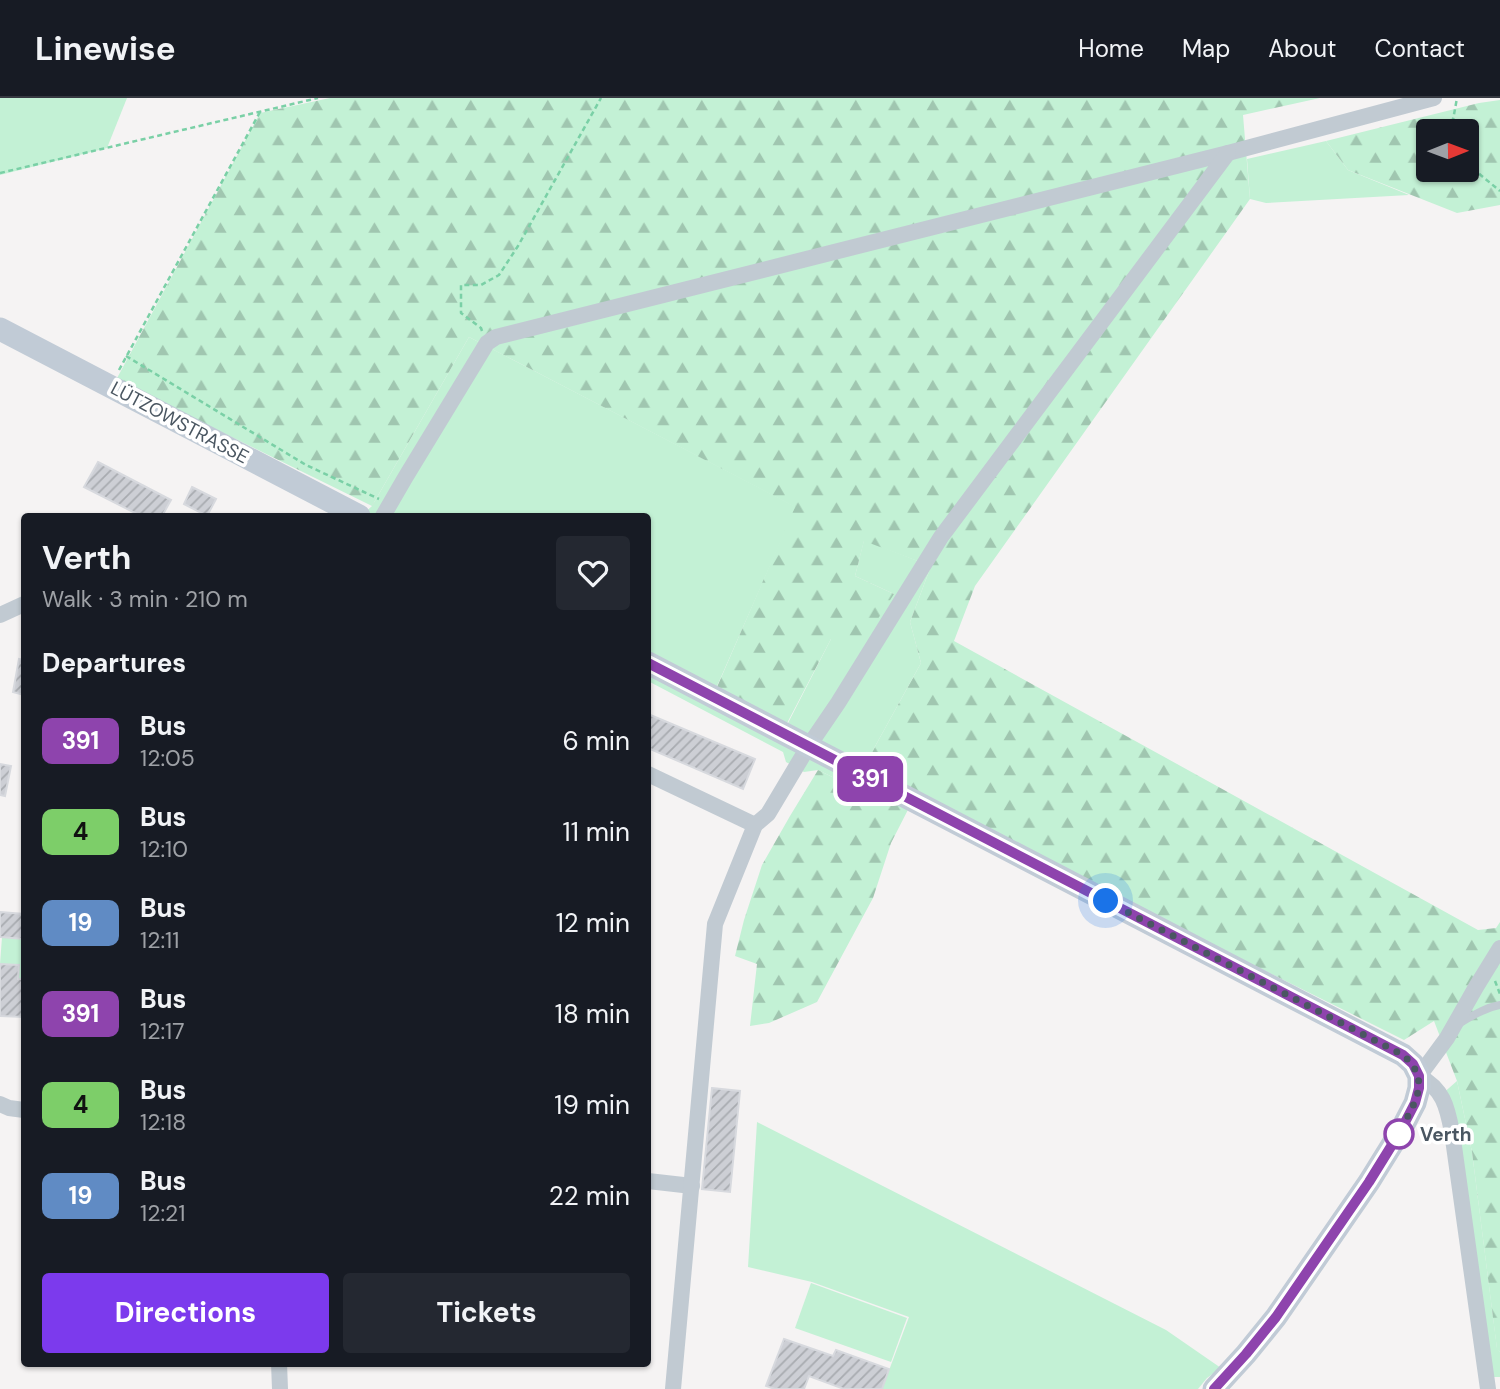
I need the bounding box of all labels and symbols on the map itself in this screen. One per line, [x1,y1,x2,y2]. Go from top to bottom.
north arrow [1416,119,1479,182]
street label: LÜTZOWSTRASSE [106,376,253,469]
line badge: 391 [830,756,910,802]
your location [1088,883,1123,918]
marker: Verth [1384,1119,1414,1149]
place label: Verth [1420,1122,1471,1147]

